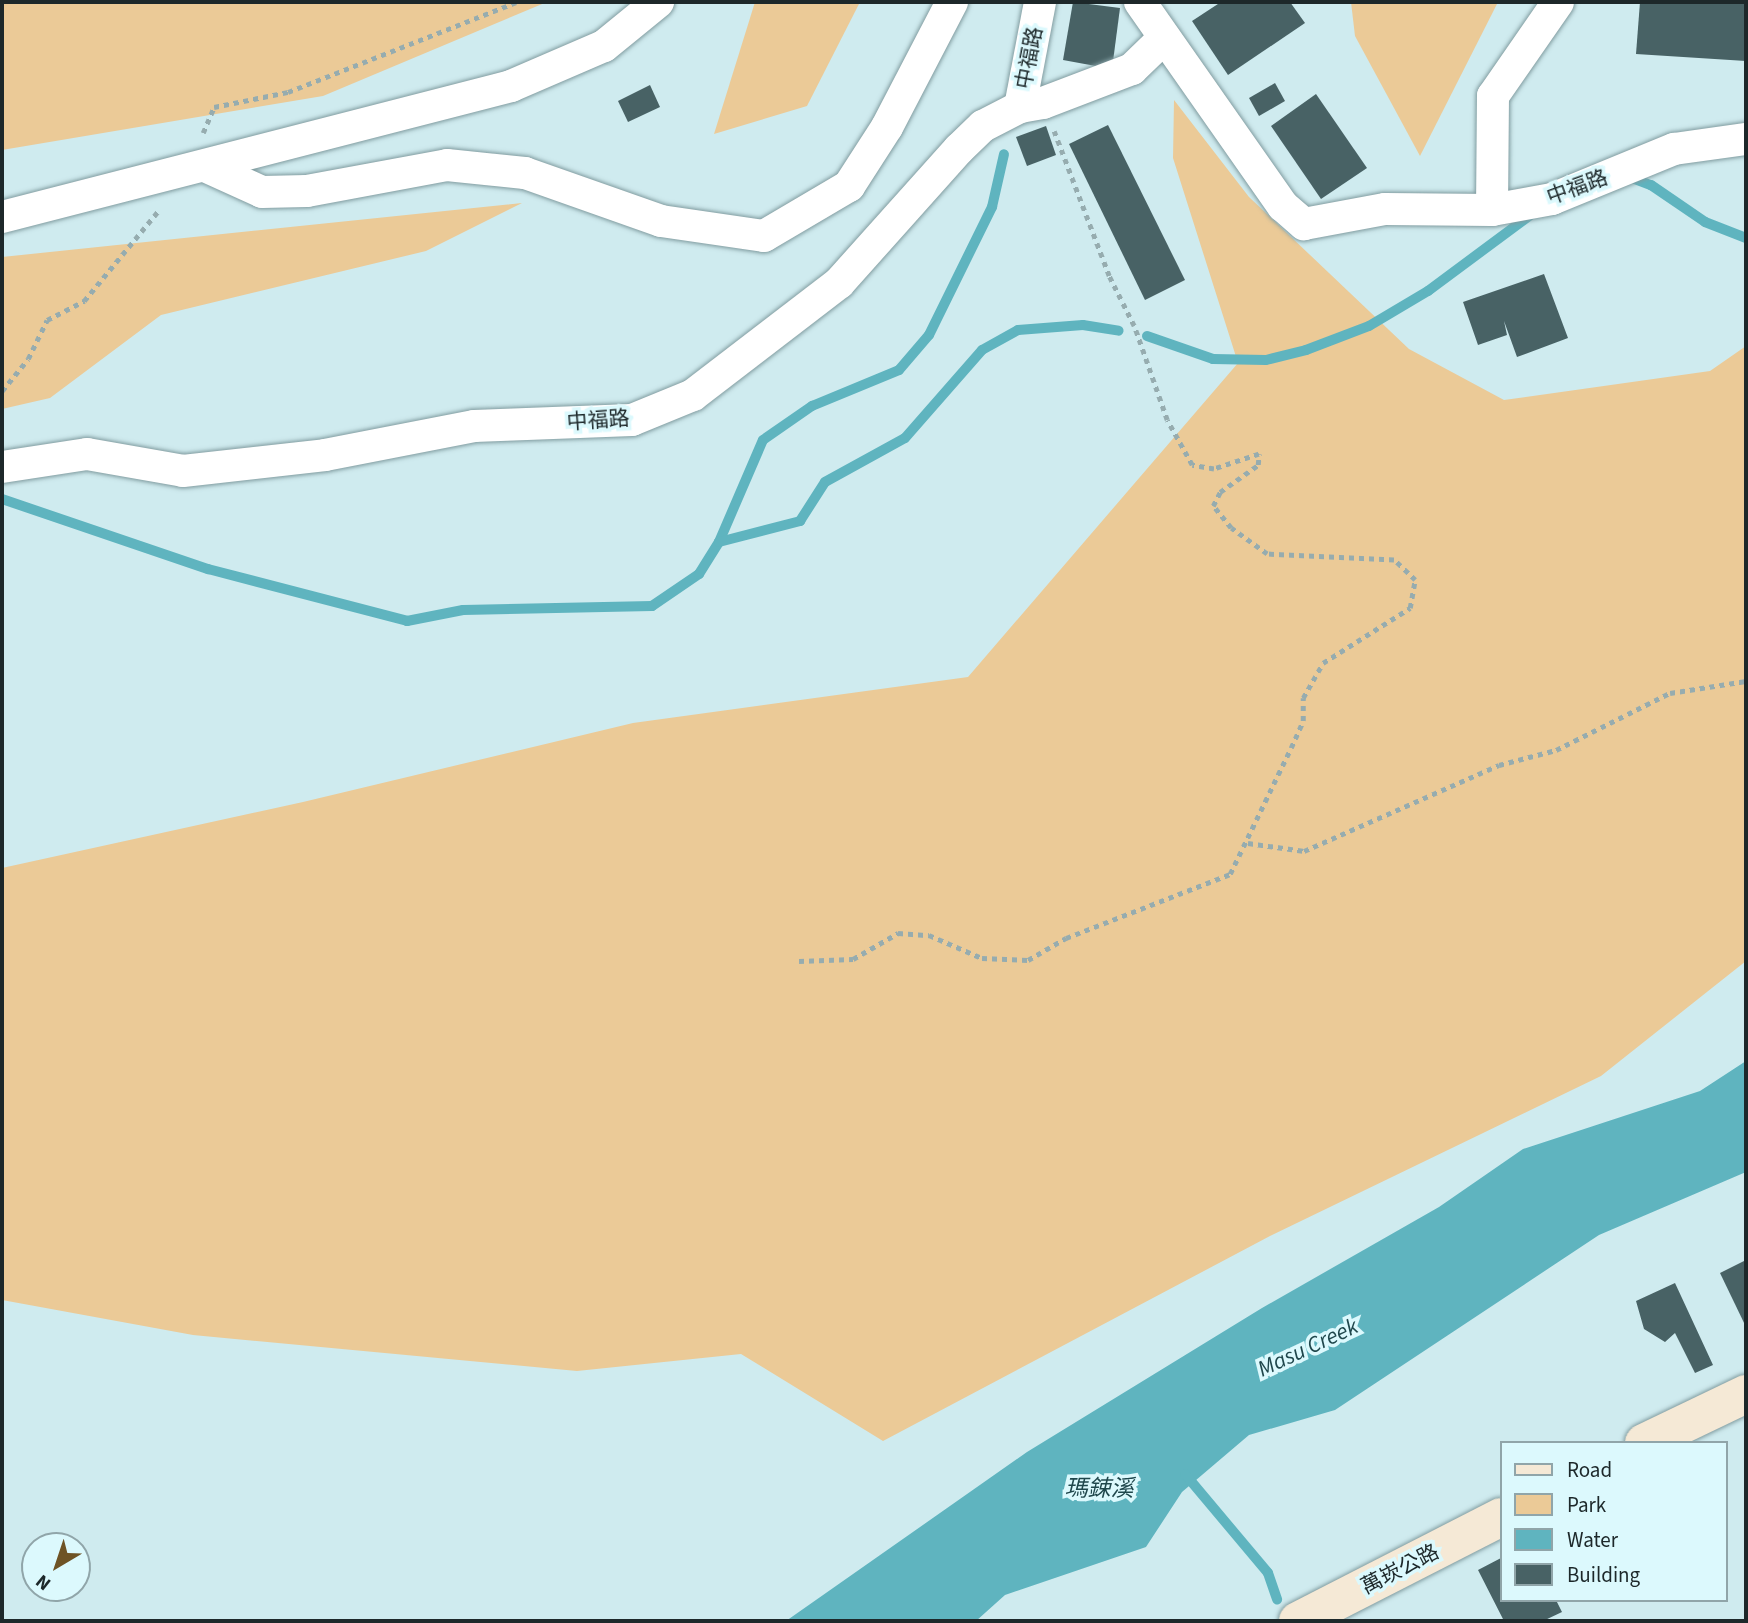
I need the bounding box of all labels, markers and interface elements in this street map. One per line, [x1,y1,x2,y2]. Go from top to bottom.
street label: 中福路 [1011,25,1047,91]
street label: 中福路 [1543,164,1611,210]
street label: 中福路 [566,405,630,435]
water label: Masu Creek [1253,1313,1363,1383]
legend [1500,1441,1727,1602]
text: Road [1567,1455,1612,1485]
water label: 瑪鋉溪 [1065,1475,1133,1503]
text: Park [1567,1490,1606,1520]
text: Water [1567,1525,1618,1555]
north arrow [21,1532,91,1602]
street label: 萬崁公路 [1357,1539,1443,1599]
text: Building [1567,1560,1640,1590]
text: N [30,1568,57,1597]

